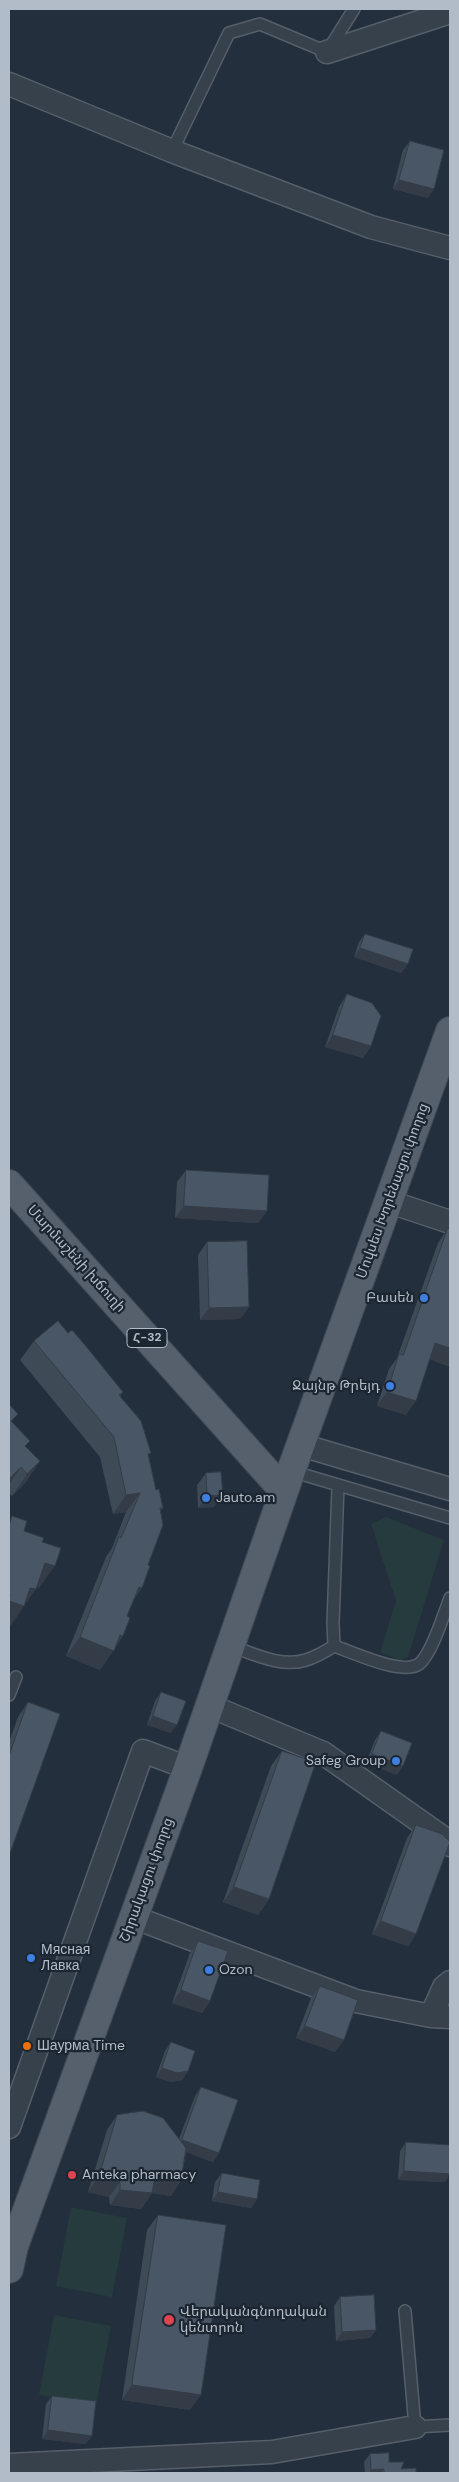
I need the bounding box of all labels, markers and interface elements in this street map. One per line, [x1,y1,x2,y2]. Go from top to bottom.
street label: Մովսես Խորենացու փողոց [353,1101,433,1281]
street label: Մարմաշենի խճուղի [23,1202,129,1316]
place label: Բասեն [366,1290,414,1306]
marker: Բասեն [418,1292,430,1304]
road number: Հ-32 [127,1329,167,1348]
place label: Ջայնթ Թրեյդ [292,1378,380,1394]
marker: Ջայնթ Թրեյդ [384,1380,396,1392]
place label: Jauto.am [216,1490,275,1506]
marker: Jauto.am [200,1492,212,1504]
place label: Safeg Group [306,1753,386,1769]
marker: Safeg Group [390,1755,402,1767]
street label: Շիրակացու փողոց [117,1816,177,1944]
place label: Мясная Лавка [41,1942,90,1974]
marker: Мясная Лавка [25,1952,37,1964]
place label: Ozon [219,1962,253,1978]
marker: Ozon [203,1964,215,1976]
place label: Шаурма Time [37,2038,125,2054]
marker: Шаурма Time [21,2040,33,2052]
place label: Anteka pharmacy [82,2167,196,2183]
marker: Anteka pharmacy [66,2169,78,2181]
place label: Վերականգնողական կենտրոն [180,2304,327,2336]
marker: Վերականգնողական կենտրոն [162,2313,176,2327]

